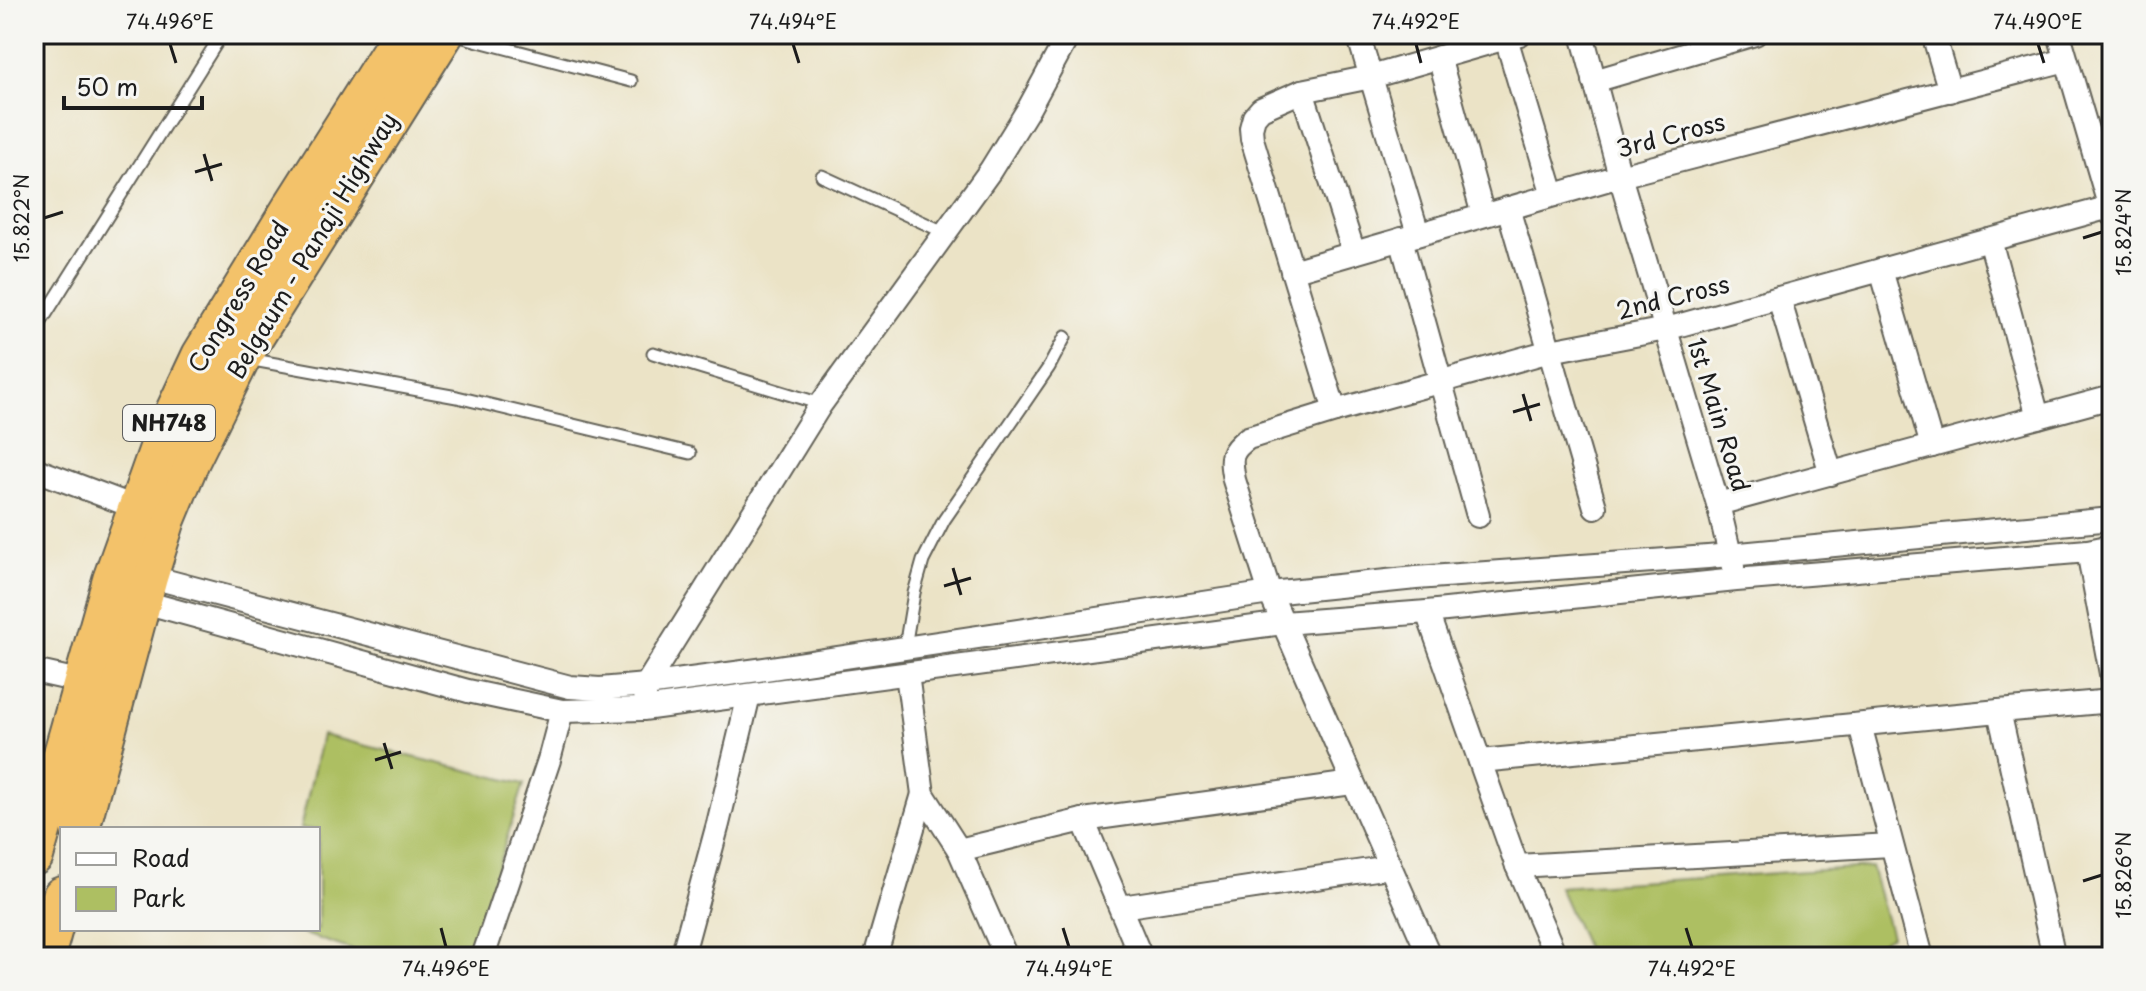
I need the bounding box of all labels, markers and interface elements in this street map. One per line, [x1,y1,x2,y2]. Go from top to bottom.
text: 74.496°E [126,6,214,36]
text: 74.494°E [749,6,837,36]
text: 74.492°E [1372,6,1460,36]
text: 74.490°E [1993,6,2083,36]
scale bar [64,60,202,110]
text: 50 m [76,68,138,104]
street label: 3rd Cross [1612,102,1729,166]
street label: Belgaum - Panaji Highway [217,105,405,385]
text: 15.822°N [6,174,36,262]
text: 15.824°N [2108,188,2138,276]
street label: Congress Road [178,213,297,379]
street label: 2nd Cross [1612,265,1733,327]
street label: 1st Main Road [1679,333,1760,496]
road number: NH748 [123,405,215,441]
legend [60,827,320,931]
text: 15.826°N [2108,831,2138,919]
text: Road [132,839,190,875]
text: Park [132,879,186,915]
text: 74.496°E [402,953,490,983]
text: 74.494°E [1025,953,1113,983]
text: 74.492°E [1648,953,1736,983]

